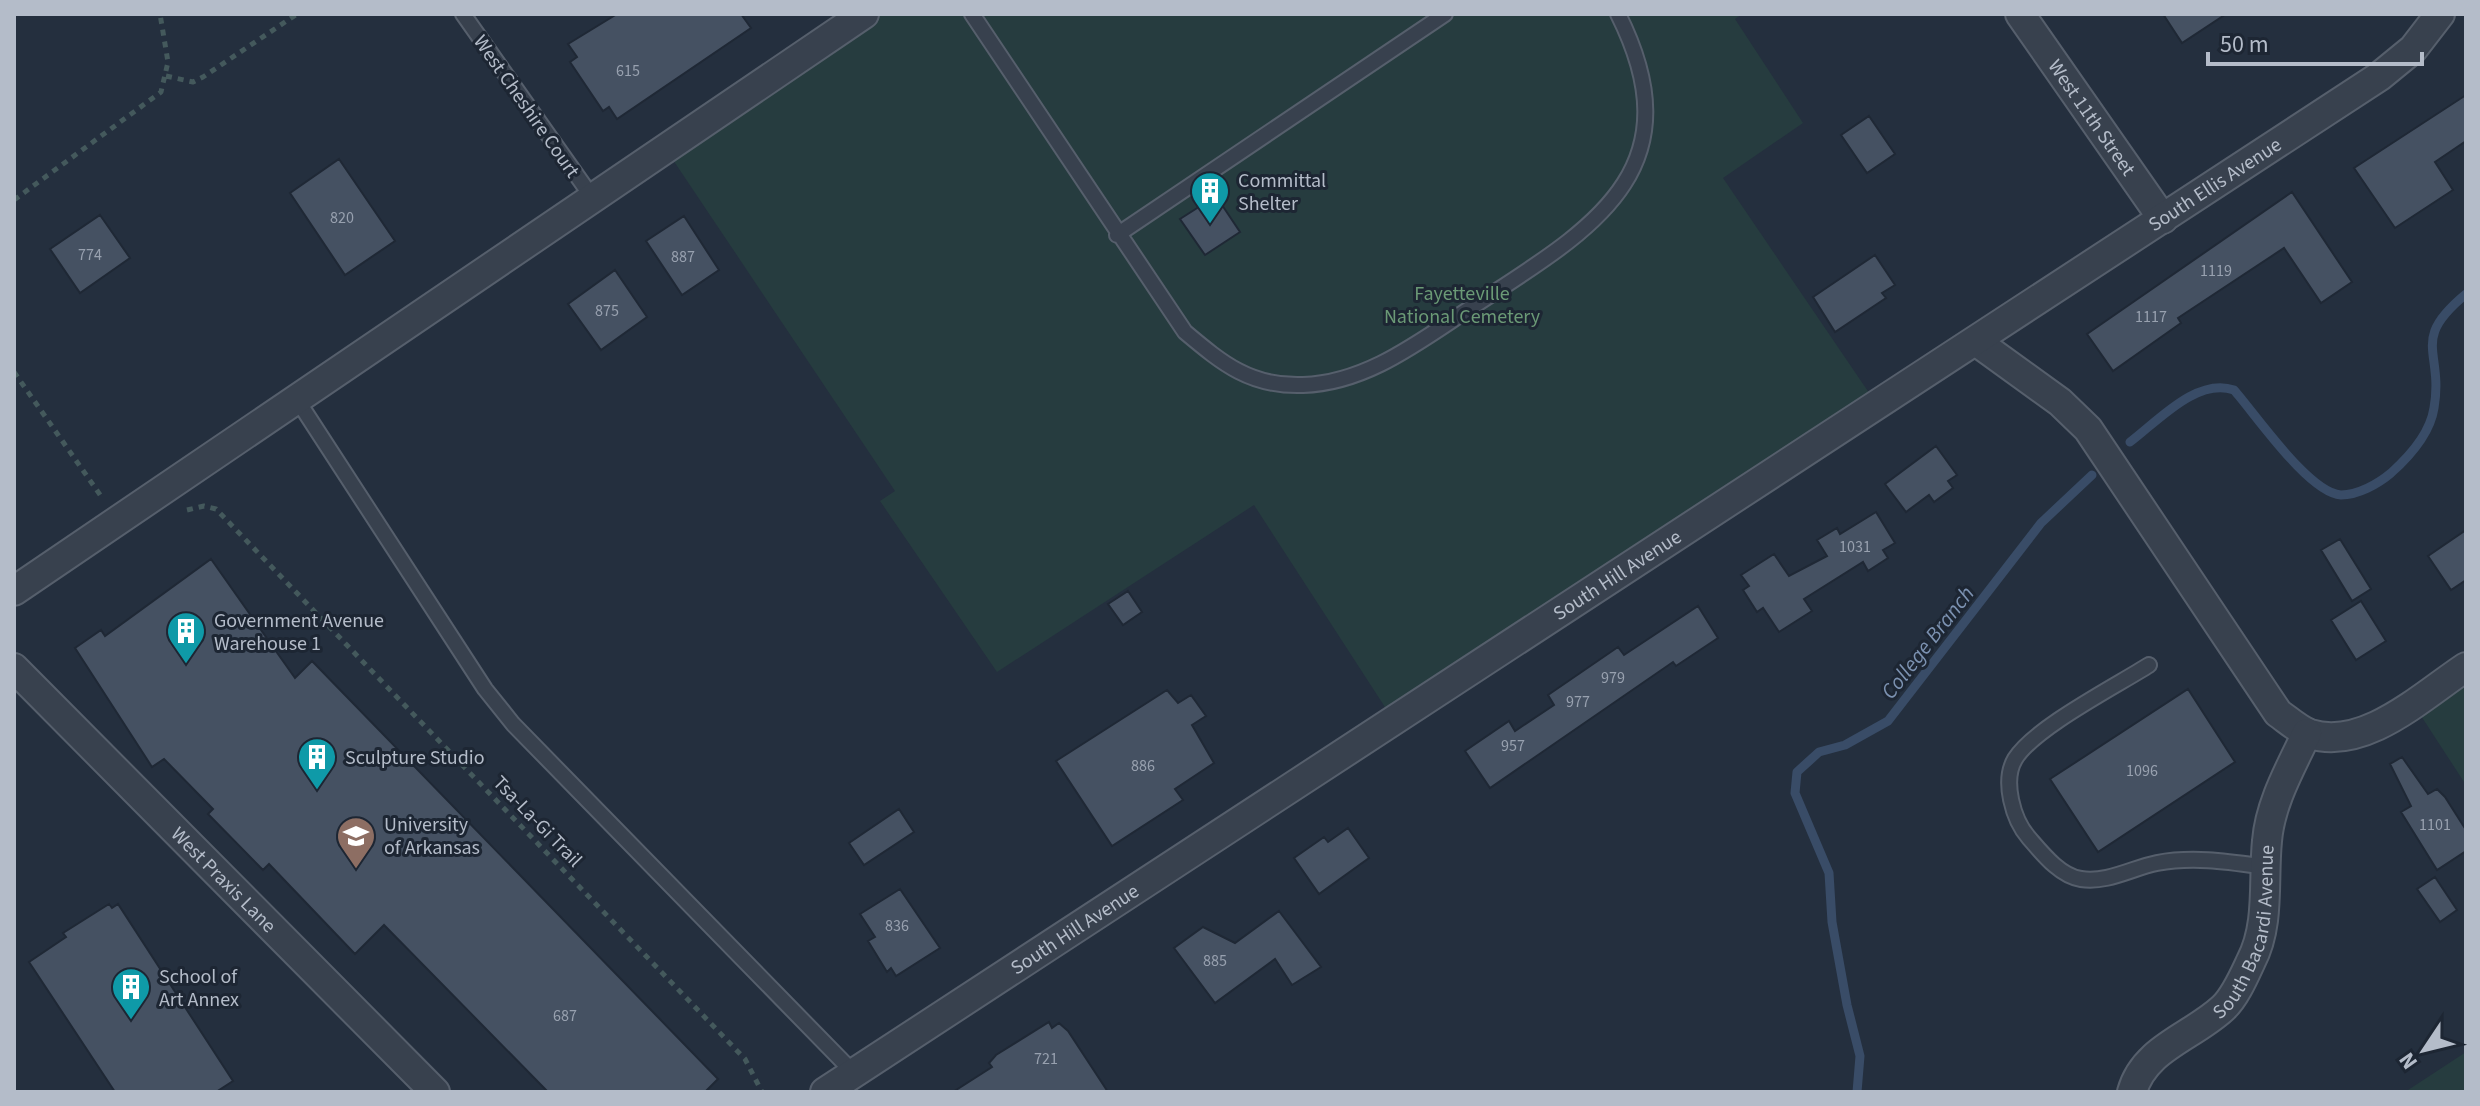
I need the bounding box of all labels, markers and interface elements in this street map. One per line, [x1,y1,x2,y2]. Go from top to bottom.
scale bar [2208,16,2422,66]
text: 50 m [2220,27,2269,62]
street label: West Cheshire Court [466,30,586,184]
street label: West 11th Street [2041,54,2142,182]
house number: 615 [616,60,640,82]
street label: South Ellis Avenue [2143,131,2287,239]
place label: Committal Shelter [1238,167,1326,218]
building icon: Committal Shelter [1189,170,1231,225]
house number: 820 [330,207,354,229]
house number: 774 [78,244,102,266]
house number: 887 [671,246,695,268]
house number: 1119 [2200,260,2232,282]
park label: Fayetteville National Cemetery [1384,280,1541,331]
house number: 875 [595,300,619,322]
house number: 1117 [2135,306,2167,328]
street label: South Hill Avenue [1548,523,1687,628]
house number: 1031 [1839,536,1871,558]
water label: College Branch [1873,579,1982,706]
place label: Government Avenue Warehouse 1 [214,607,384,658]
building icon: Government Avenue Warehouse 1 [165,610,207,665]
house number: 979 [1601,667,1625,689]
house number: 977 [1566,691,1590,713]
house number: 957 [1501,735,1525,757]
building icon: Sculpture Studio [296,736,338,791]
place label: Sculpture Studio [345,744,485,772]
house number: 886 [1131,755,1155,777]
house number: 1096 [2126,760,2158,782]
street label: Tsa-La-Gi Trail [486,770,588,874]
place label: University of Arkansas [384,811,480,862]
house number: 1101 [2419,814,2451,836]
school or university icon: University of Arkansas [335,815,377,870]
street label: West Praxis Lane [164,821,282,939]
street label: South Bacardi Avenue [2207,844,2282,1026]
street label: South Hill Avenue [1005,878,1145,982]
house number: 836 [885,915,909,937]
house number: 885 [1203,950,1227,972]
place label: School of Art Annex [159,963,239,1014]
building icon: School of Art Annex [110,966,152,1021]
house number: 687 [553,1005,577,1027]
north arrow [2384,1010,2464,1090]
text: N [2391,1046,2426,1076]
house number: 721 [1034,1048,1058,1070]

